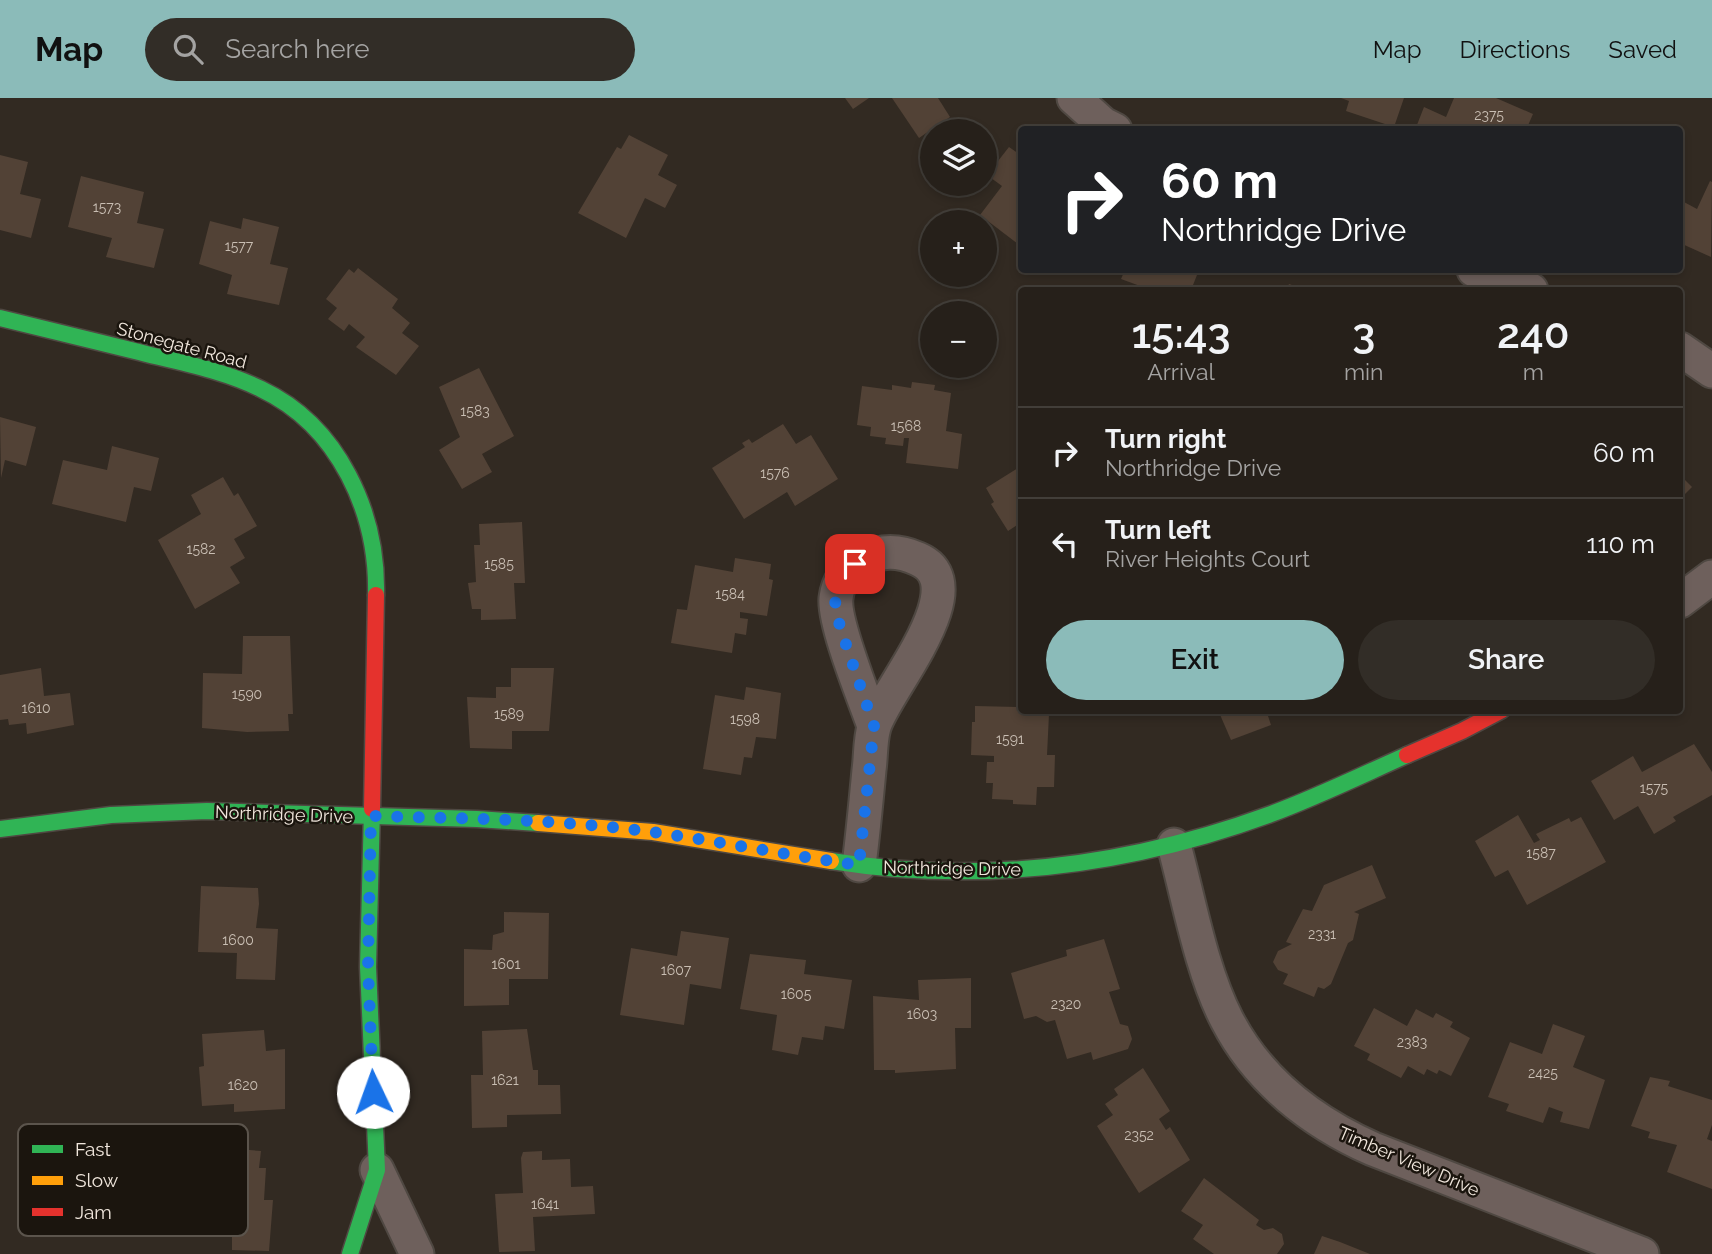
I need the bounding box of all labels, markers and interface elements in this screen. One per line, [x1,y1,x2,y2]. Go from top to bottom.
search box [145,18,635,81]
text: Map [35,30,103,69]
icon: search [169,30,207,68]
text: Search here [225,34,370,64]
text: Map [1373,35,1422,64]
text: Directions [1460,35,1570,64]
text: Saved [1608,35,1677,64]
house number: 2375 [1474,107,1504,123]
map controls [920,119,997,378]
button: layers [920,119,997,196]
text: 60 m [1161,152,1278,209]
icon: right [1046,154,1137,245]
house number: 1573 [93,199,121,215]
button: + [920,210,997,287]
text: Northridge Drive [1161,211,1406,248]
house number: 1577 [225,238,254,254]
button: − [920,301,997,378]
text: 15:43 [1131,309,1231,358]
text: 3 [1352,309,1375,358]
text: 240 [1497,309,1570,358]
street label: Stonegate Road [115,318,249,372]
text: Arrival [1147,358,1215,385]
text: min [1344,358,1384,385]
text: m [1523,358,1544,385]
house number: 1583 [460,403,490,419]
house number: 1568 [891,418,921,434]
text: Turn right [1105,424,1226,454]
icon: right [1046,434,1084,472]
text: 60 m [1593,438,1655,468]
text: Northridge Drive [1105,454,1281,481]
house number: 1576 [760,465,790,481]
text: Turn left [1105,515,1211,545]
icon: left [1046,525,1084,563]
text: 110 m [1586,529,1655,559]
pin [825,534,885,594]
house number: 1582 [186,541,216,557]
icon: arrive [836,545,874,583]
text: River Heights Court [1105,545,1310,572]
house number: 1585 [484,556,514,572]
house number: 1584 [715,586,745,602]
button: Exit [1046,620,1344,700]
button: Share [1358,620,1655,700]
house number: 1590 [232,686,262,702]
house number: 1610 [22,700,51,716]
house number: 1589 [494,706,524,722]
house number: 1598 [730,711,760,727]
house number: 1591 [996,731,1024,747]
house number: 1575 [1640,780,1669,796]
street label: Northridge Drive [215,801,354,827]
house number: 1587 [1526,845,1556,861]
street label: Northridge Drive [883,856,1022,880]
house number: 2331 [1308,926,1336,942]
house number: 1600 [222,932,254,948]
house number: 1601 [492,956,521,972]
house number: 1607 [661,962,692,978]
house number: 1605 [781,986,812,1002]
house number: 2320 [1051,996,1081,1012]
house number: 1603 [907,1006,937,1022]
house number: 2383 [1397,1034,1427,1050]
position arrow [336,1055,410,1129]
house number: 2425 [1528,1065,1558,1081]
house number: 1621 [491,1072,519,1088]
house number: 1620 [228,1077,258,1093]
street label: Timber View Drive [1335,1122,1483,1200]
legend [18,1124,248,1236]
house number: 2352 [1124,1127,1154,1143]
text: Fast [75,1138,111,1160]
text: Slow [75,1169,119,1191]
house number: 1641 [531,1196,559,1212]
text: Jam [75,1201,112,1223]

